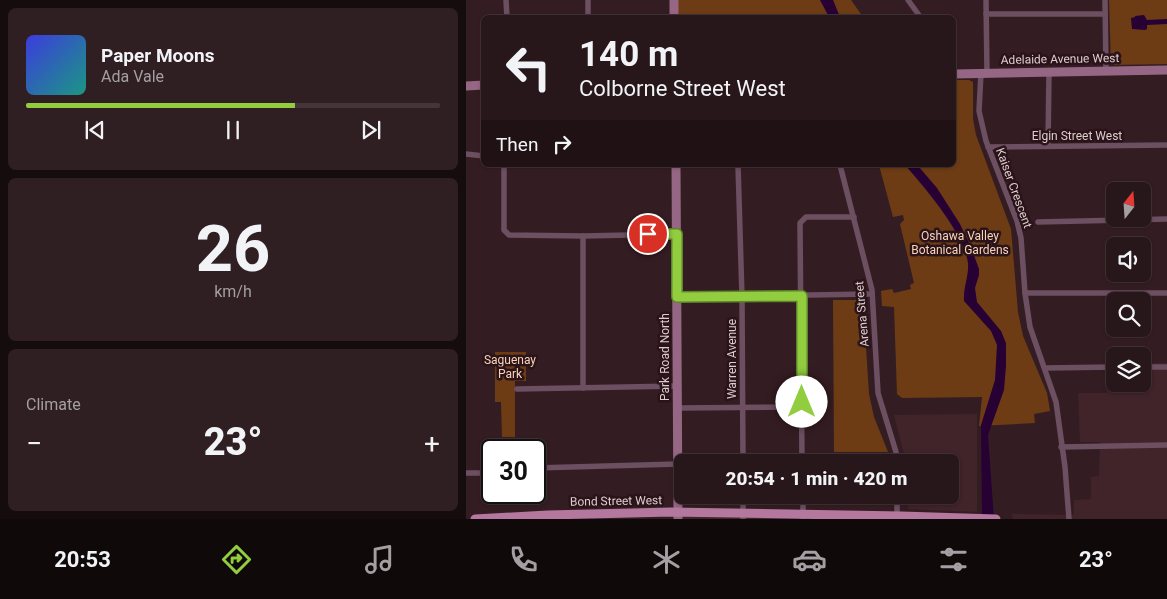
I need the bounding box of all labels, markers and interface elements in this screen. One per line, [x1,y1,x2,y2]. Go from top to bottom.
text: 140 m [579,34,678,75]
icon: left [496,35,561,100]
text: Paper Moons [101,44,214,67]
street label: Adelaide Avenue West [1001,51,1119,67]
text: Ada Vale [101,67,164,86]
text: Colborne Street West [579,76,786,101]
icon: previous [81,116,109,144]
icon: pause [219,116,247,144]
icon: next [357,116,385,144]
street label: Elgin Street West [1032,129,1122,143]
icon: right [548,130,576,158]
text: Then [496,133,538,156]
street label: Kaiser Crescent [993,146,1035,230]
north arrow [1106,182,1151,228]
map controls [1106,182,1151,392]
text: 26 [196,211,270,287]
pin [627,213,669,255]
icon: arrive [634,220,662,248]
park label: Oshawa Valley Botanical Gardens [911,229,1009,257]
button: sound [1106,237,1151,282]
street label: Arena Street [852,280,872,347]
text: km/h [214,282,252,301]
button: search [1106,292,1151,337]
street label: Park Road North [658,313,672,401]
street label: Warren Avenue [725,319,739,399]
button: layers [1106,347,1151,392]
park label: Saguenay Park [484,353,536,381]
position arrow [775,375,827,427]
text: Climate [26,395,81,414]
text: 23° [204,420,262,464]
text: − [26,427,42,460]
text: + [424,427,440,460]
speed limit sign: 30 [481,439,546,504]
text: 20:54 · 1 min · 420 m [725,467,908,490]
street label: Bond Street West [570,493,662,509]
icon: directions [219,542,254,577]
icon: music [362,542,397,577]
icon: phone [506,542,541,577]
icon: climate [649,542,684,577]
icon: car [792,542,827,577]
icon: filters [936,542,971,577]
text: 20:53 [54,547,111,572]
text: 23° [1079,547,1113,572]

